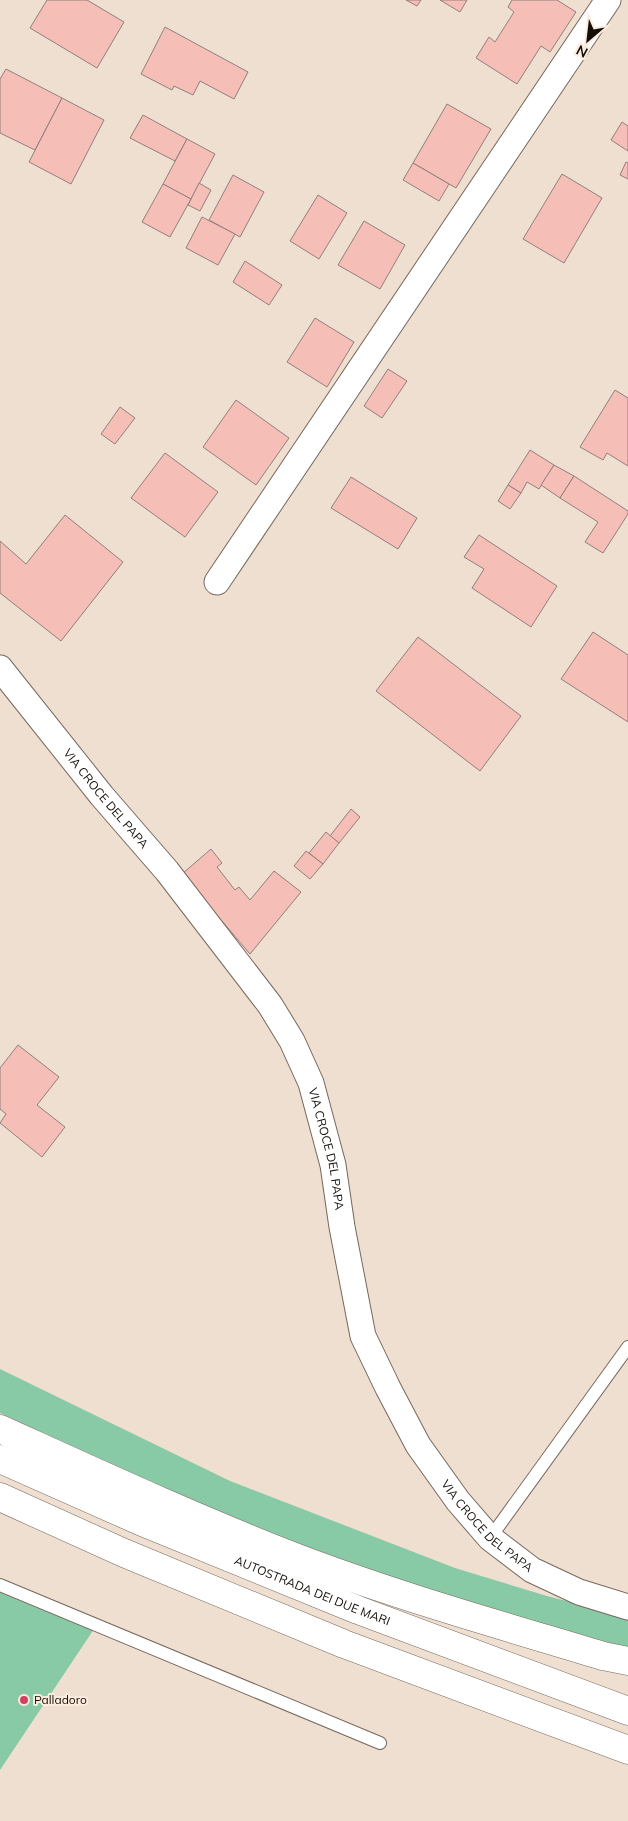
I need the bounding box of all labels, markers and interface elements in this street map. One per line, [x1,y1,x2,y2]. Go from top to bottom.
north arrow [563,15,613,65]
text: N [573,41,591,62]
street label: VIA CROCE DEL PAPA [60,746,152,851]
street label: VIA CROCE DEL PAPA [306,1086,347,1211]
street label: VIA CROCE DEL PAPA [438,1477,536,1575]
street label: AUTOSTRADA DEI DUE MARI [232,1552,392,1628]
place label: Palladoro [34,1692,87,1707]
marker: Palladoro [18,1694,30,1706]

